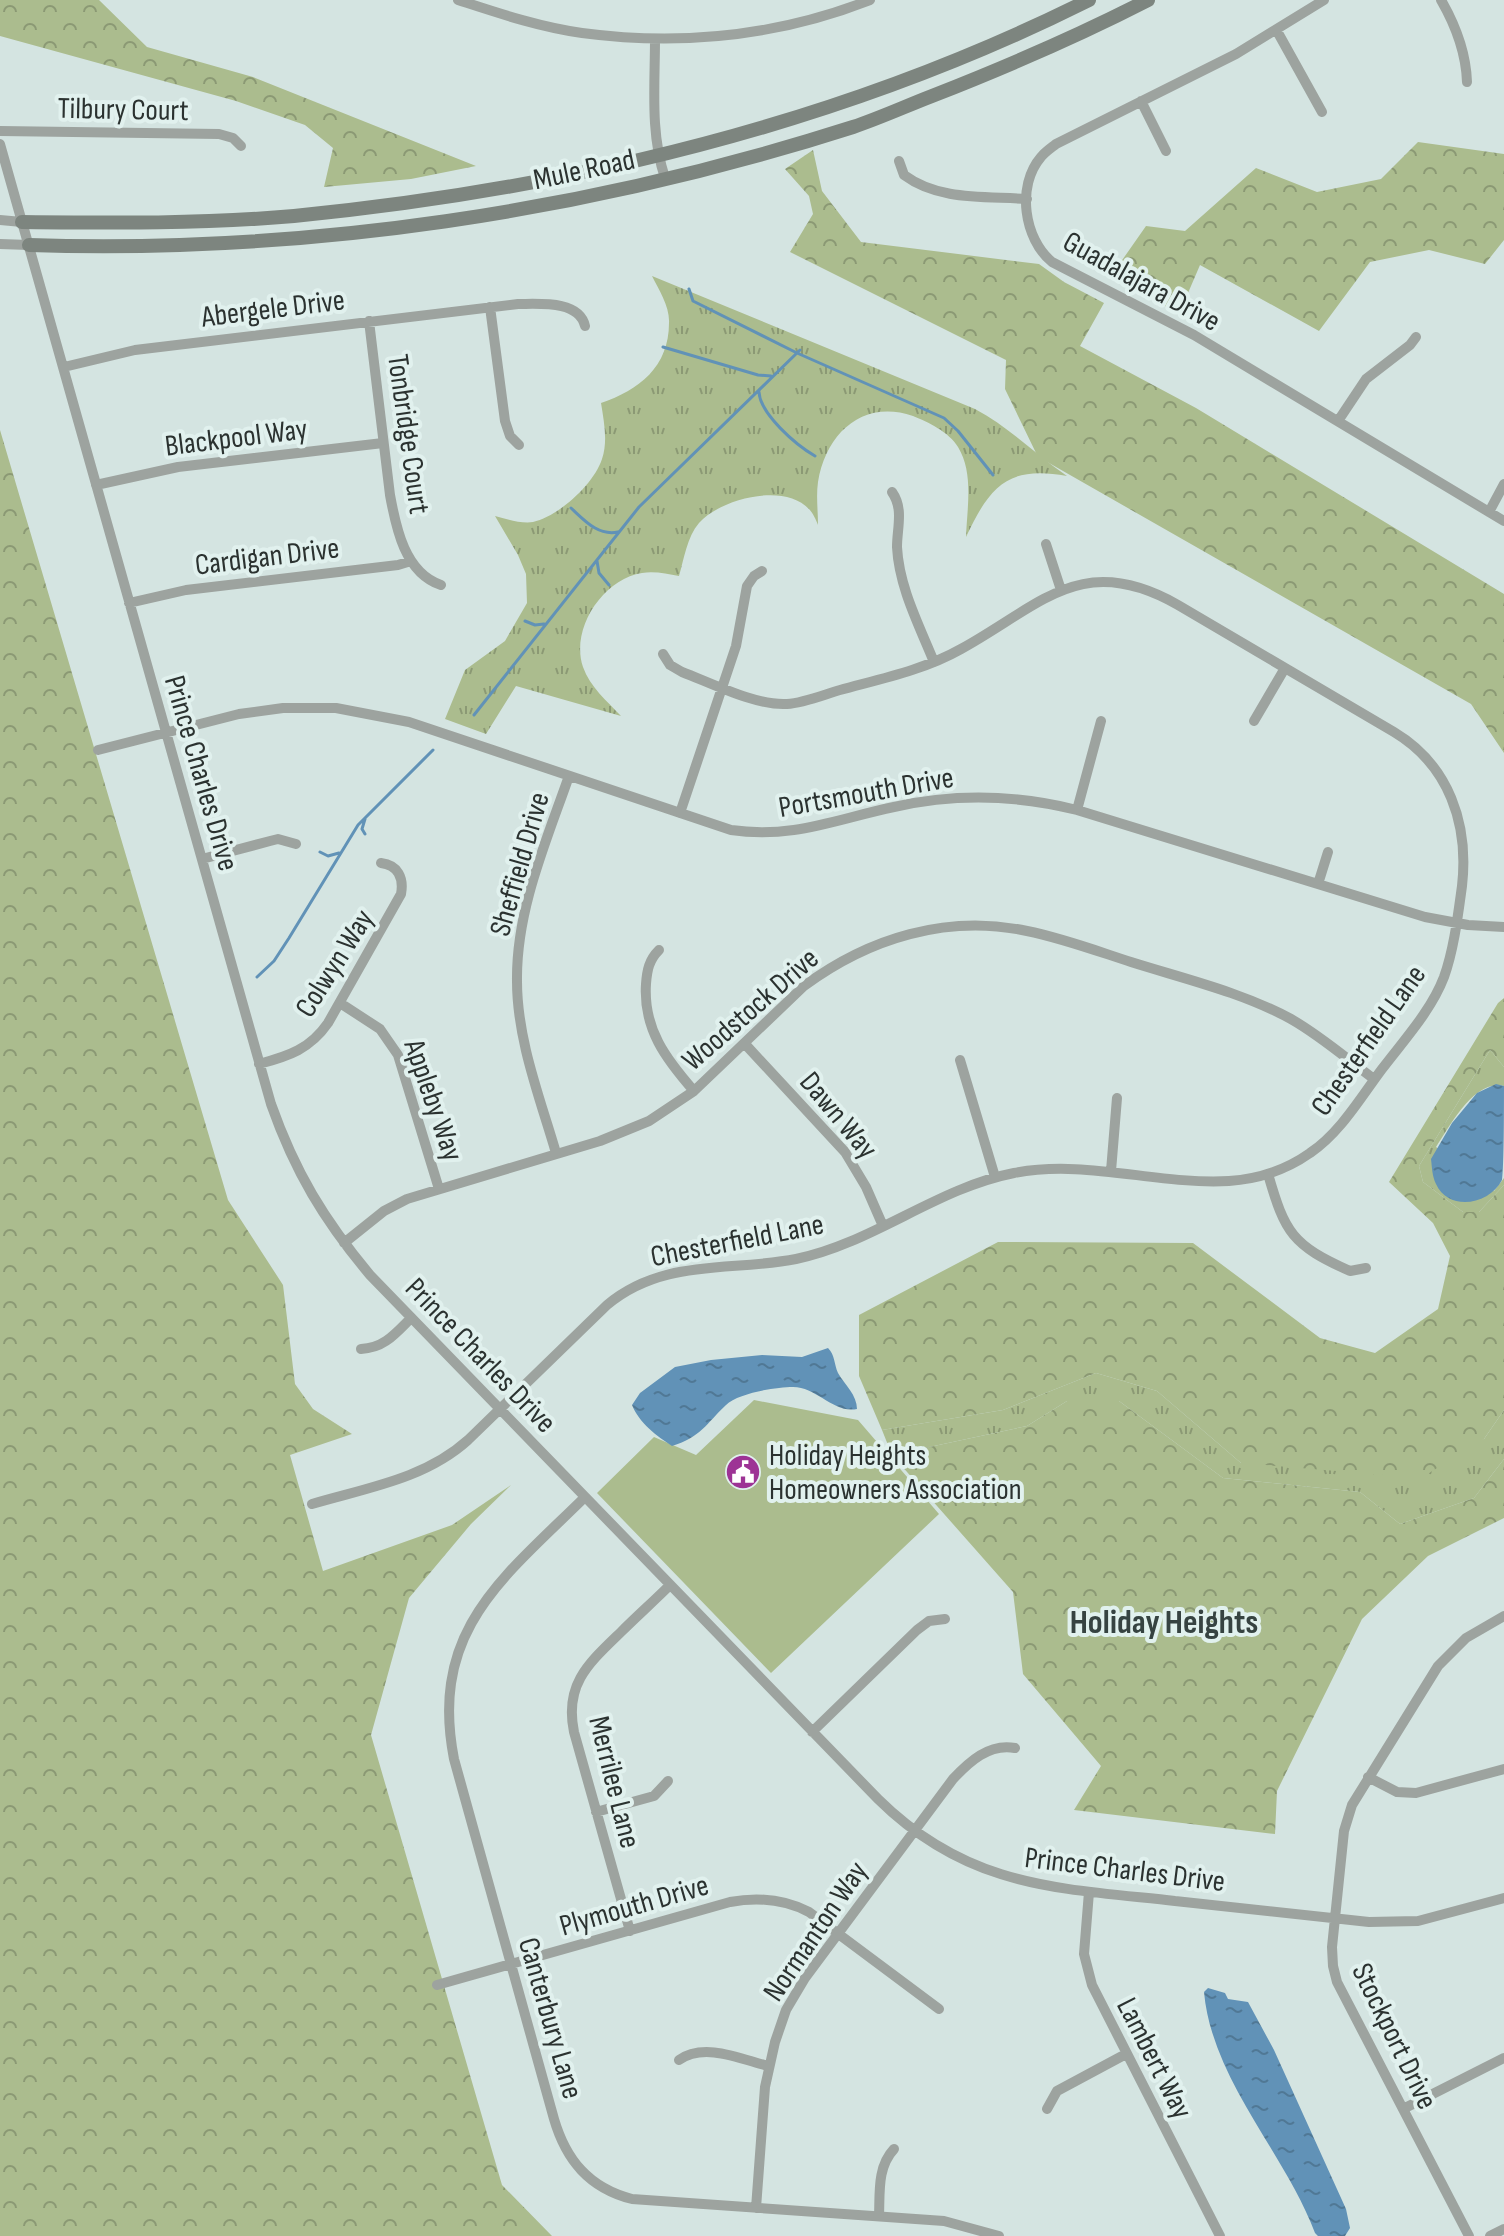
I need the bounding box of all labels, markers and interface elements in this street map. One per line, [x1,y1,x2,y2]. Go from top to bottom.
street label: Tilbury Court [57,91,189,129]
street label: Mule Road [530,142,638,198]
street label: Guadalajara Drive [1057,224,1226,340]
street label: Abergele Drive [198,282,347,336]
street label: Tonbridge Court [379,352,437,516]
street label: Blackpool Way [163,411,310,465]
street label: Cardigan Drive [193,530,341,584]
street label: Prince Charles Drive [156,671,246,875]
street label: Portsmouth Drive [776,760,957,826]
street label: Sheffield Drive [482,788,558,940]
street label: Colwyn Way [288,903,382,1024]
street label: Woodstock Drive [675,941,826,1079]
street label: Chesterfield Lane [1304,958,1434,1123]
street label: Appleby Way [395,1034,471,1166]
street label: Dawn Way [792,1065,885,1167]
street label: Chesterfield Lane [647,1207,827,1275]
street label: Prince Charles Drive [397,1271,563,1441]
place label: Holiday Heights Homeowners Association [769,1438,1022,1508]
public building icon: Holiday Heights Homeowners Association [724,1453,762,1491]
district label: Holiday Heights [1070,1602,1258,1643]
street label: Merrilee Lane [580,1713,648,1852]
street label: Prince Charles Drive [1023,1840,1227,1900]
street label: Normanton Way [756,1854,876,2008]
street label: Plymouth Drive [556,1868,713,1944]
street label: Canterbury Lane [510,1934,590,2103]
street label: Stockport Drive [1343,1958,1445,2115]
street label: Lambert Way [1108,1992,1200,2125]

